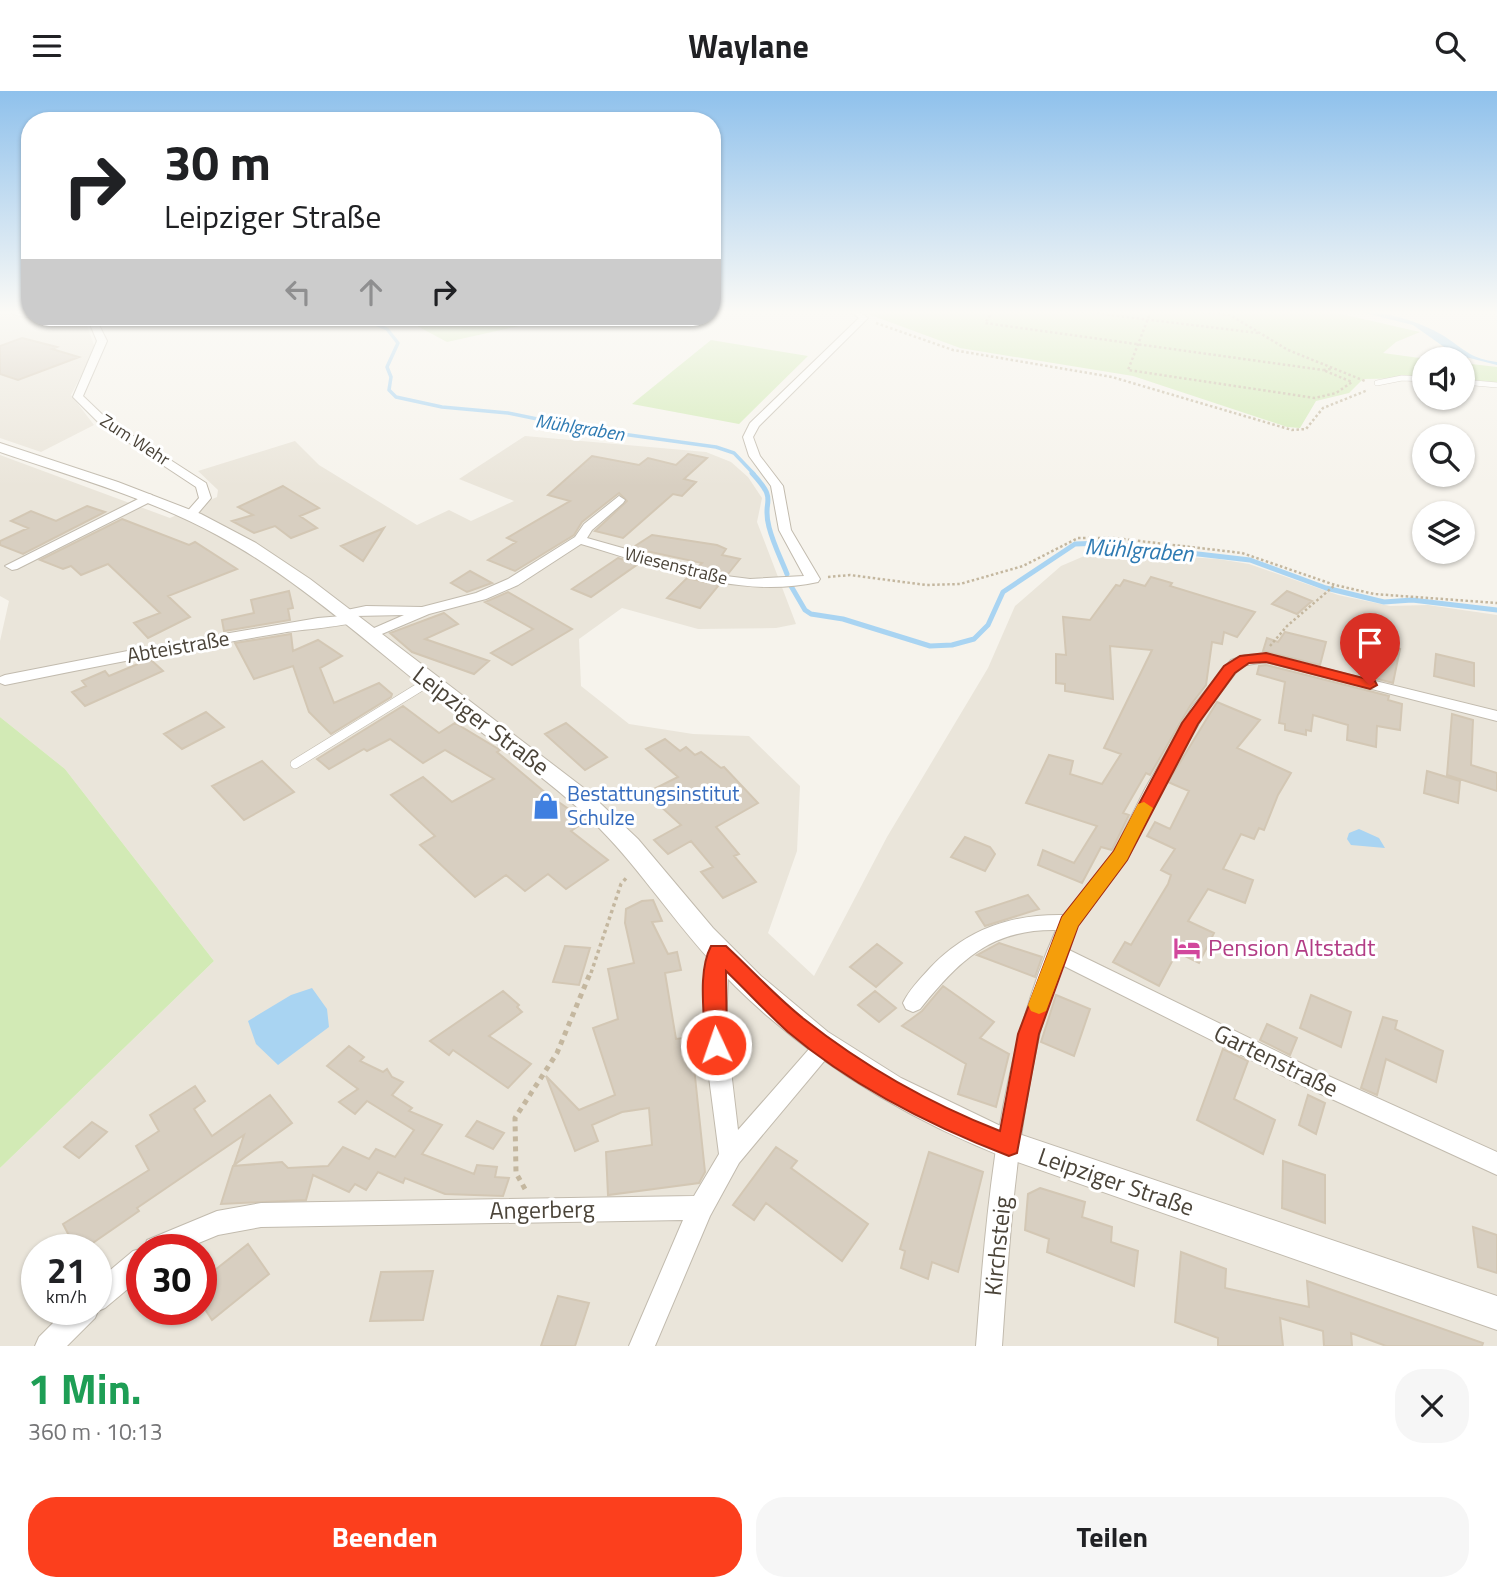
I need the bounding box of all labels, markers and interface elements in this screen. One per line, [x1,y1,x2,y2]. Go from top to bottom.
text: Waylane [688,22,809,70]
icon: menu [28,27,66,65]
icon: search [1431,27,1469,65]
text: 30 m [164,124,271,199]
icon: right [49,140,140,231]
text: Leipziger Straße [164,192,381,240]
icon: left [279,273,317,311]
icon: ahead [352,273,390,311]
icon: right [425,273,463,311]
map controls [1412,347,1475,564]
button: sound [1412,347,1475,410]
water label: Mühlgraben [534,405,627,448]
street label: Zum Wehr [95,407,176,472]
button: search [1412,424,1475,487]
button: layers [1412,501,1475,564]
water label: Mühlgraben [1084,528,1195,571]
street label: Wiesenstraße [622,540,731,591]
pin [1340,613,1400,685]
street label: Abteistraße [124,621,232,671]
icon: arrive [1351,624,1389,662]
street label: Leipziger Straße [406,657,558,784]
place label: Bestattungsinstitut Schulze [567,777,740,833]
shop icon: Bestattungsinstitut Schulze [531,791,561,821]
place label: Pension Altstadt [1208,929,1376,965]
hotel icon: Pension Altstadt [1172,933,1202,963]
position arrow [679,1008,753,1082]
street label: Gartenstraße [1208,1014,1345,1106]
street label: Leipziger Straße [1033,1138,1199,1225]
street label: Angerberg [489,1190,595,1228]
street label: Kirchsteig [974,1194,1020,1297]
speed limit sign: 30 [126,1234,217,1325]
text: 21 [47,1243,86,1297]
text: km/h [46,1283,87,1310]
text: 1 Min. [28,1356,142,1420]
button: close [1395,1369,1469,1443]
text: 360 m · 10:13 [28,1414,163,1449]
button: Beenden [28,1497,742,1577]
button: Teilen [756,1497,1469,1577]

